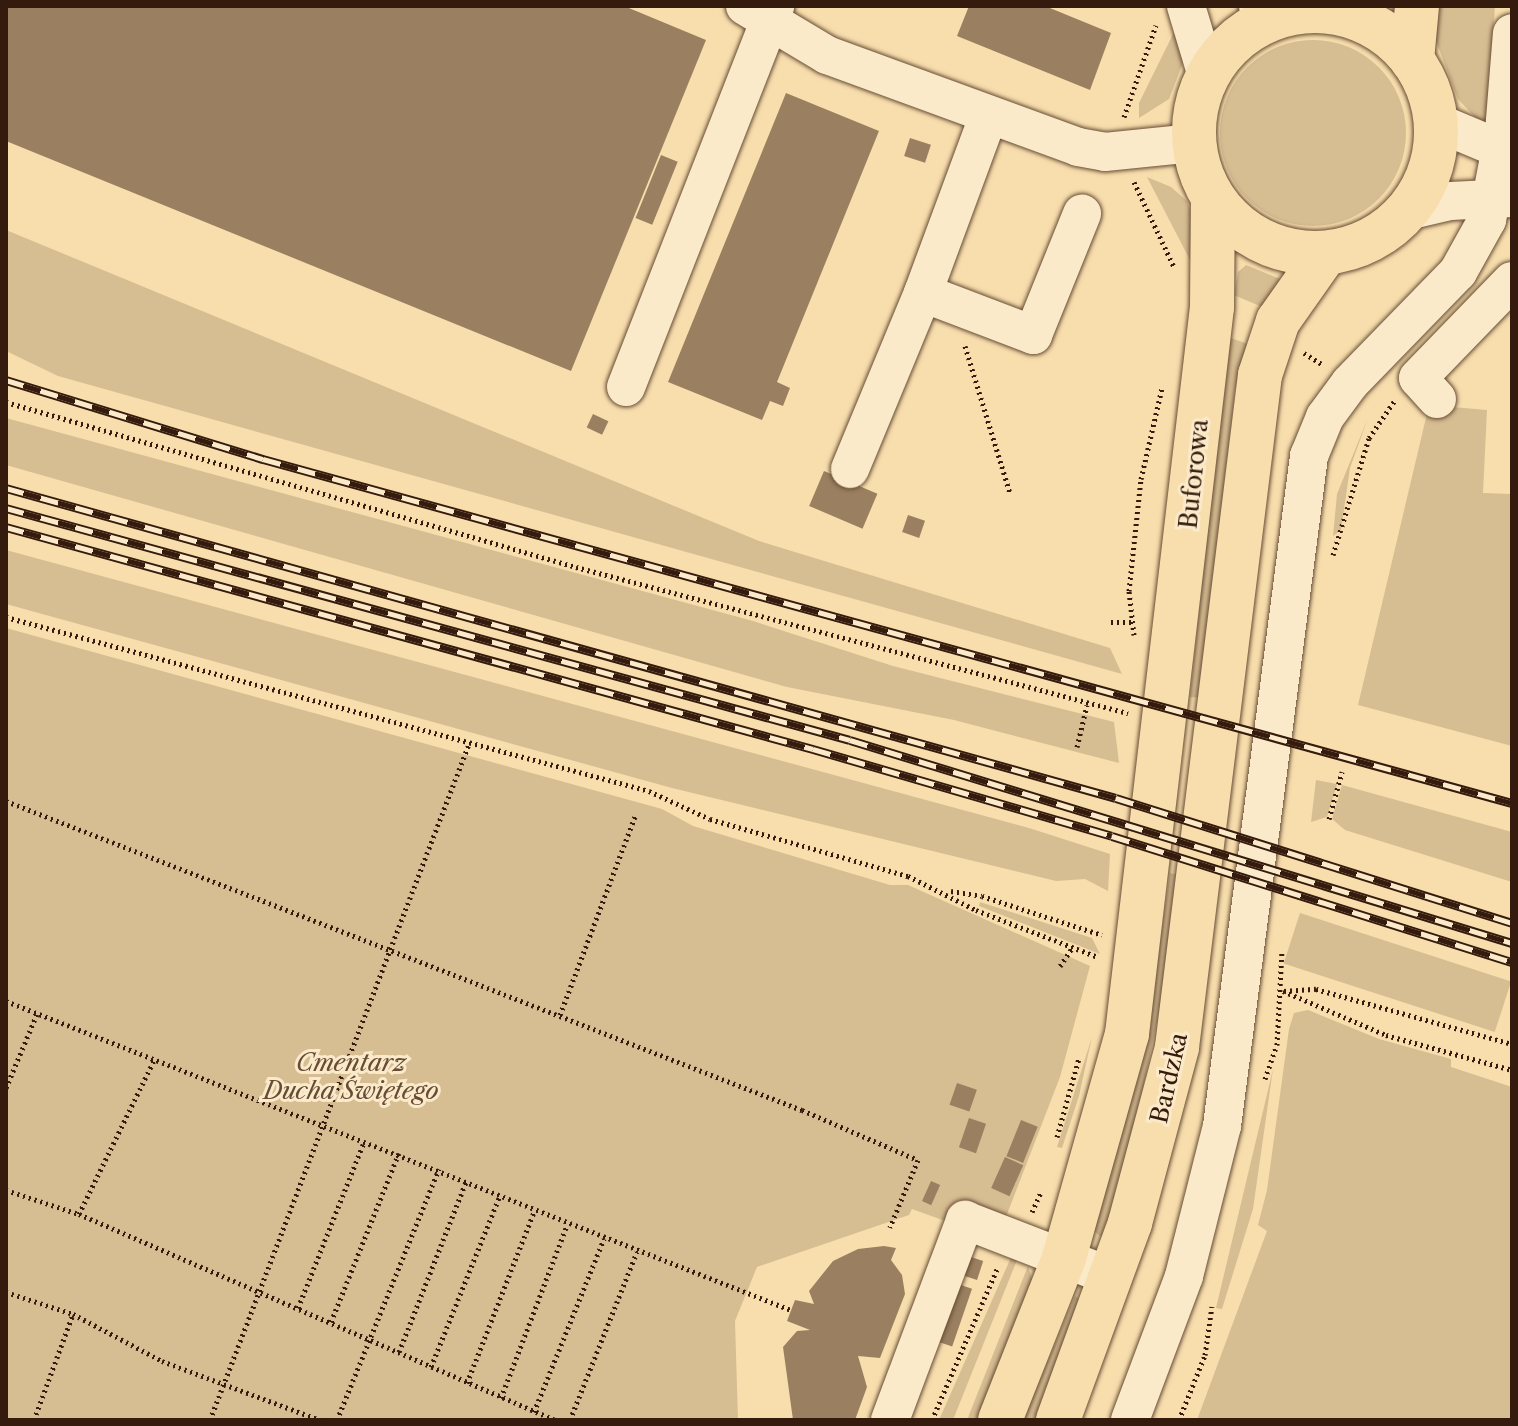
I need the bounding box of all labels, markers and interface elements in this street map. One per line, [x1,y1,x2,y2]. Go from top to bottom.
street label: Buforowa [1174,418,1214,530]
street label: Bardzka [1145,1030,1193,1126]
park label: Cmentarz Ducha Świętego [264,1049,438,1105]

